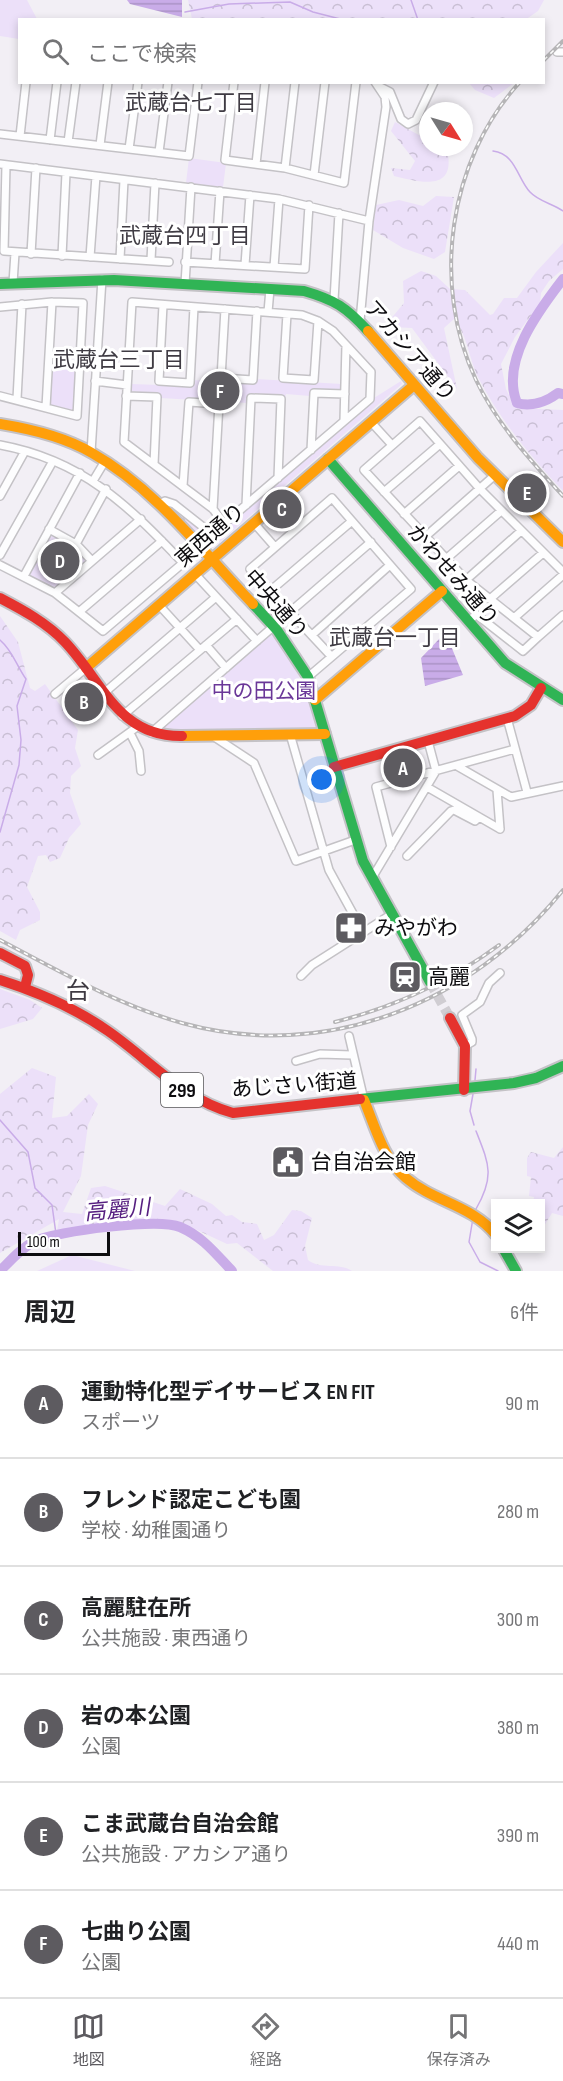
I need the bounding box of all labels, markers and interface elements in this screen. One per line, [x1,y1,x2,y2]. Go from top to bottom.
search box [18,18,545,84]
icon: search [39,35,72,68]
text: ここで検索 [87,41,197,68]
district label: 武蔵台七丁目 [125,90,257,117]
north arrow [419,102,473,156]
district label: 武蔵台四丁目 [119,223,251,250]
street label: アカシア通り [359,296,460,407]
district label: 武蔵台三丁目 [53,347,185,374]
pin: F [200,368,240,414]
pin: E [508,470,546,516]
pin: C [262,486,302,532]
street label: 東西通り [170,498,250,572]
street label: かわせみ通り [402,520,503,631]
pin: D [40,538,80,584]
street label: 中央通り [239,564,313,644]
district label: 武蔵台一丁目 [329,625,461,652]
park label: 中の田公園 [212,679,317,704]
pin: B [64,680,104,724]
pin: A [384,746,422,790]
your location [307,765,336,794]
pharmacy icon: みやがわ [333,910,369,946]
place label: みやがわ [374,916,458,941]
station icon: 高麗 [387,959,423,995]
place label: 高麗 [428,965,470,990]
district label: 台 [66,977,90,1006]
street label: あじさい街道 [230,1069,358,1102]
road number: 299 [161,1073,203,1107]
public building icon: 台自治会館 [270,1144,306,1180]
place label: 台自治会館 [311,1150,416,1175]
water label: 高麗川 [83,1194,153,1227]
map controls [491,1199,545,1253]
button: layers [491,1199,545,1253]
scale bar [18,1229,110,1256]
text: 100 m [27,1233,60,1252]
text: 周辺 [24,1298,76,1329]
text: 6件 [510,1301,539,1325]
text: 運動特化型デイサービス EN FIT [81,1379,375,1406]
text: A [39,1392,48,1416]
text: 90 m [505,1392,539,1416]
text: スポーツ [81,1411,161,1435]
text: フレンド認定こども園 [81,1487,301,1514]
text: B [39,1500,48,1524]
text: 280 m [497,1500,539,1524]
text: 学校 · 幼稚園通り [81,1519,231,1543]
text: 高麗駐在所 [81,1595,191,1622]
text: C [38,1608,49,1632]
text: 300 m [497,1608,539,1632]
text: 公共施設 · 東西通り [81,1627,251,1651]
text: 岩の本公園 [81,1703,191,1730]
text: D [38,1716,49,1740]
text: 380 m [497,1716,539,1740]
text: 公園 [81,1735,121,1759]
text: こま武蔵台自治会館 [81,1811,279,1838]
text: E [39,1824,48,1848]
text: 390 m [497,1824,539,1848]
text: 公共施設 · アカシア通り [81,1843,291,1867]
text: 七曲り公園 [81,1919,191,1946]
text: F [39,1932,48,1956]
text: 440 m [497,1932,539,1956]
text: 公園 [81,1951,121,1975]
tab: 地図 [72,2010,105,2070]
tab: 経路 [249,2010,282,2070]
tab: 保存済み [427,2010,491,2070]

